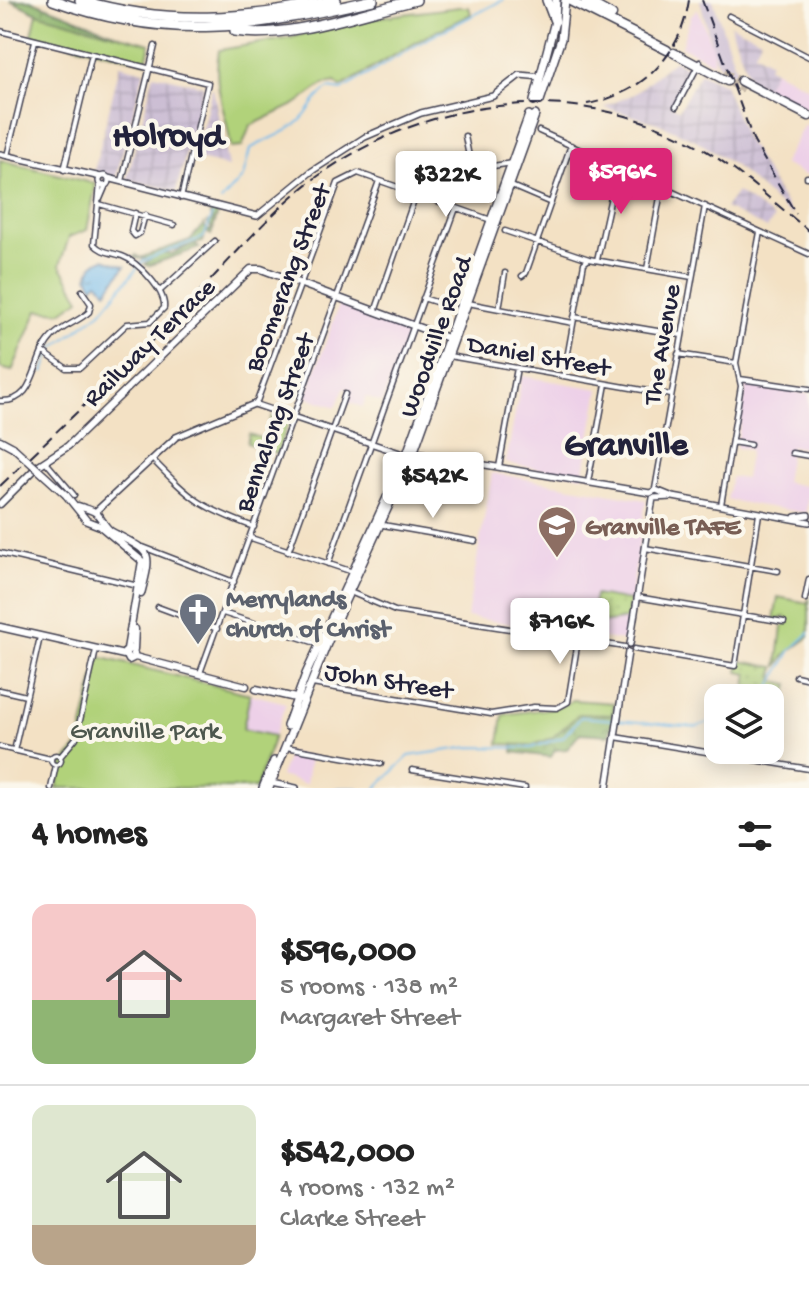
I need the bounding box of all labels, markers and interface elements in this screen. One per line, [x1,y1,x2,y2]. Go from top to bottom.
district label: Holroyd [113,119,227,159]
pin: $596K [565,148,677,216]
pin: $322K [390,151,502,219]
text: $596K [588,158,654,189]
text: $322K [414,161,479,192]
street label: Boomerang Street [240,178,341,378]
street label: Woodville Road [395,251,482,422]
street label: Railway Terrace [79,273,224,415]
street label: The Avenue [638,282,690,409]
street label: Bennalong Street [230,328,325,518]
street label: Daniel Street [463,330,614,387]
district label: Granville [564,428,689,468]
pin: $542K [377,452,489,520]
text: $542K [401,462,465,493]
school or university icon: Granville TAFE [536,504,578,559]
place label: Granville TAFE [585,514,742,545]
place label: Merrylands church of Christ [226,586,392,647]
church icon: Merrylands church of Christ [177,591,219,646]
pin: $716K [504,598,616,666]
text: $716K [528,608,592,639]
street label: John Street [322,658,457,709]
map controls [704,684,784,764]
button: layers [704,684,784,764]
park label: Granville Park [70,718,222,749]
icon: filters [733,814,777,858]
text: 4 homes [32,816,146,856]
text: $596,000 [280,933,416,973]
icon: home [96,936,192,1032]
text: 5 rooms · 138 m² [280,973,458,1004]
text: Margaret Street [280,1004,460,1035]
text: $542,000 [280,1134,415,1174]
icon: home [96,1137,192,1233]
text: 4 rooms · 132 m² [280,1174,455,1205]
text: Clarke Street [280,1205,424,1236]

